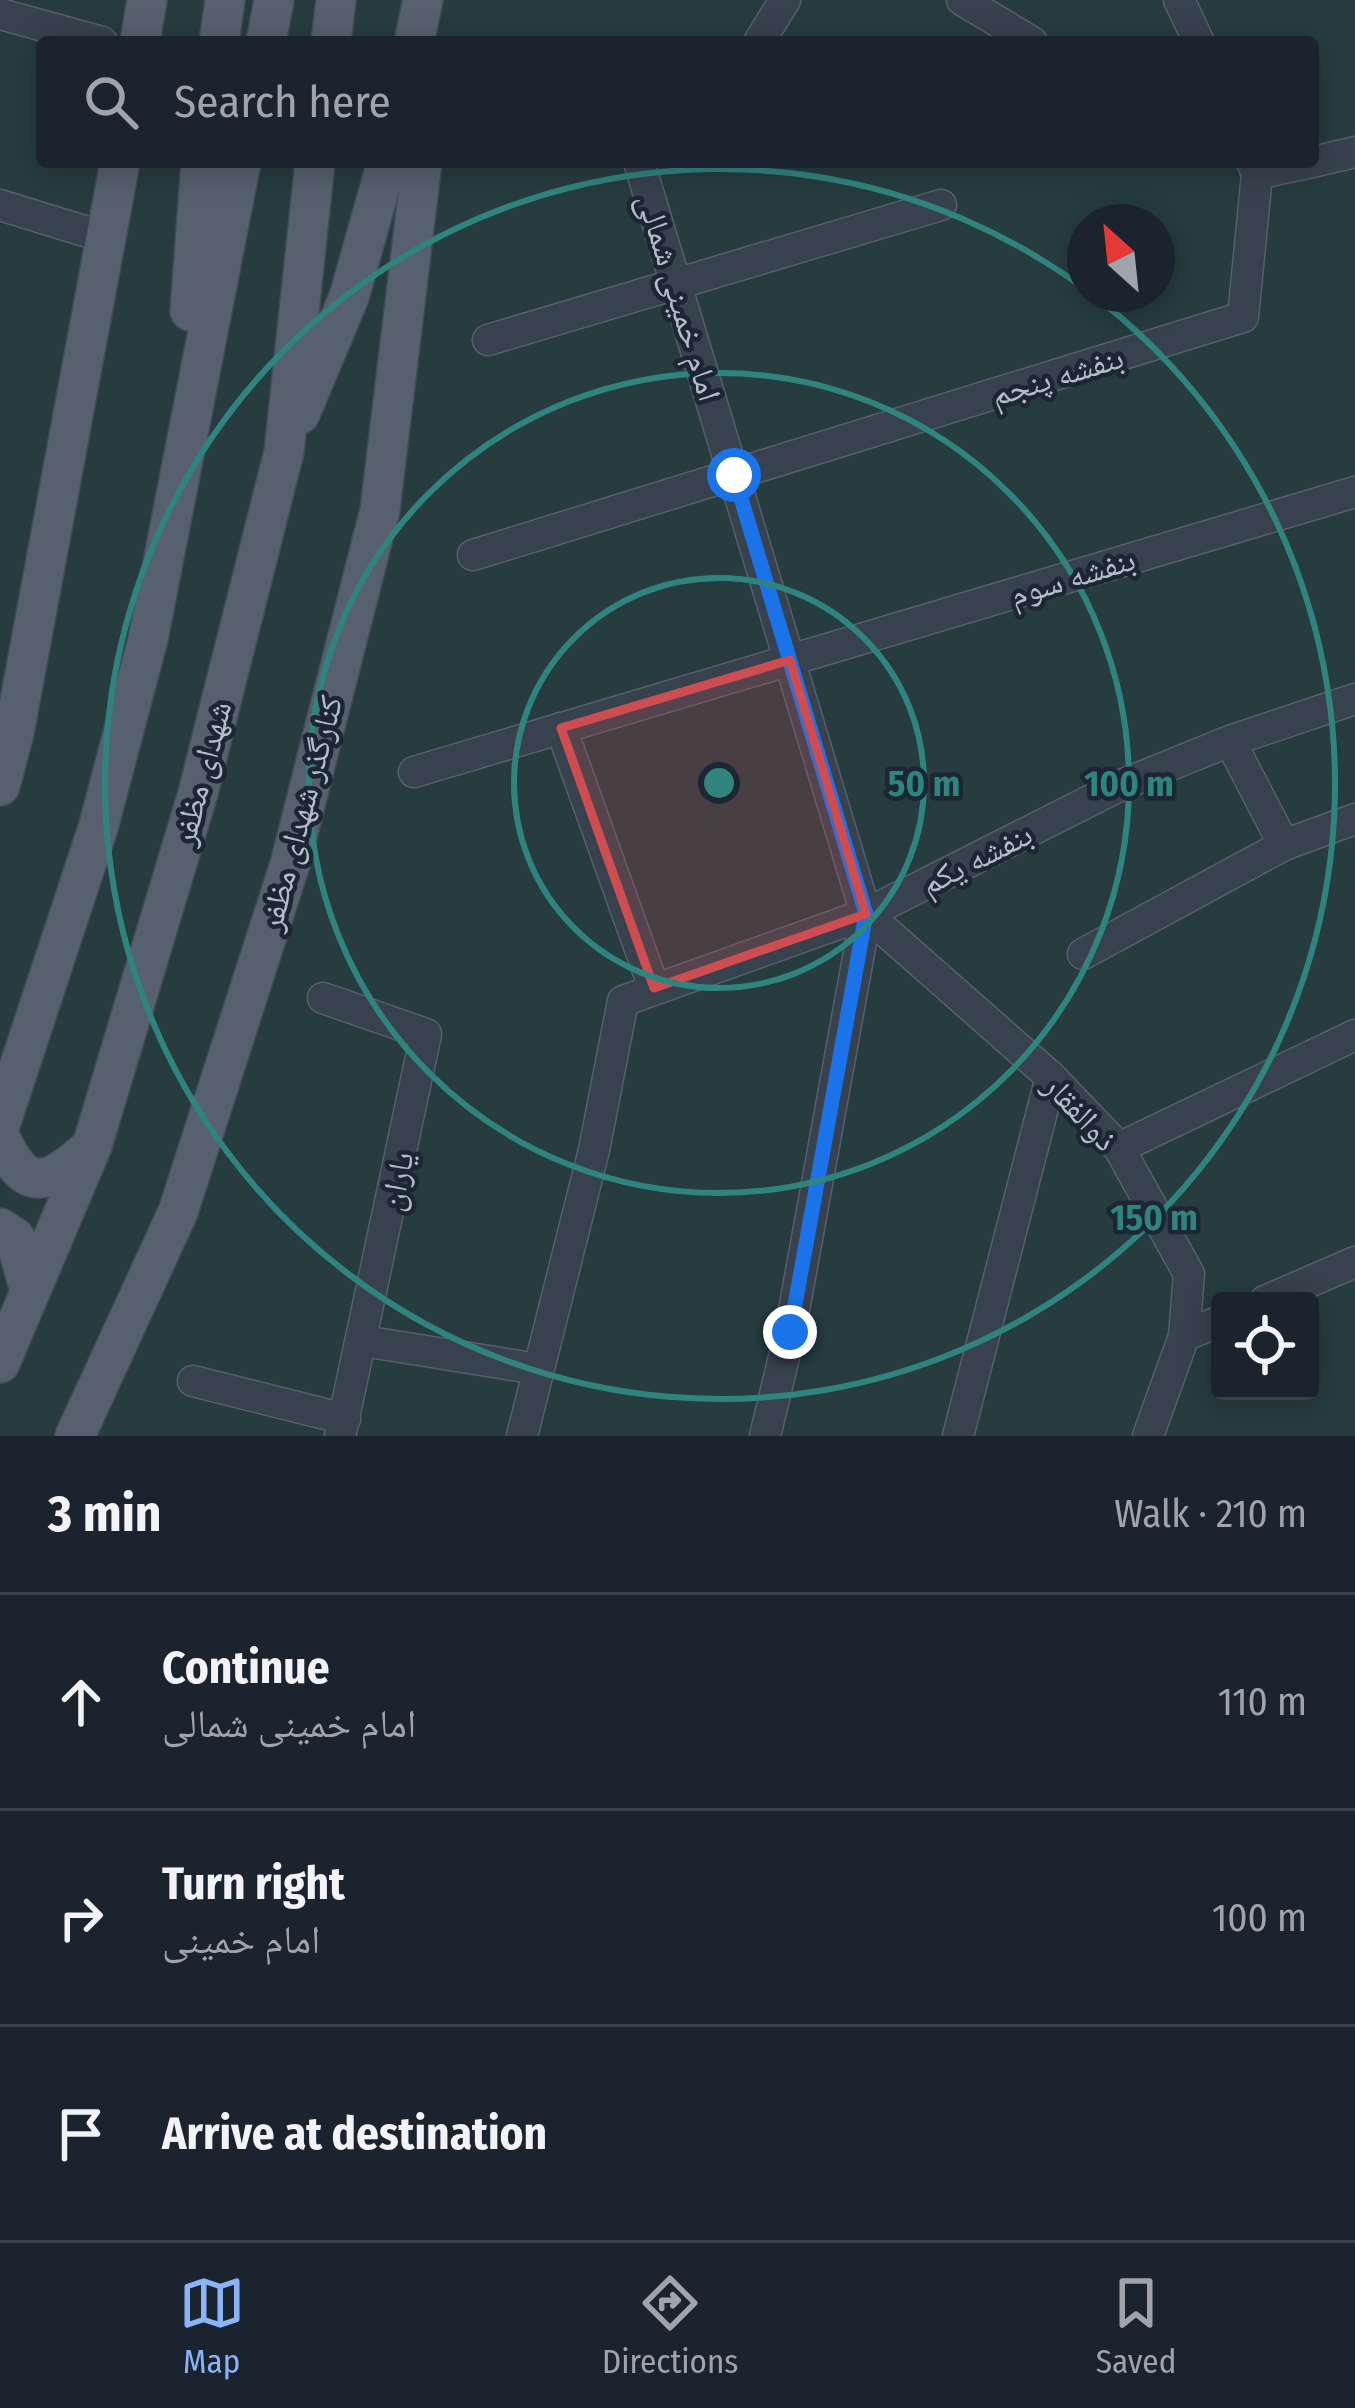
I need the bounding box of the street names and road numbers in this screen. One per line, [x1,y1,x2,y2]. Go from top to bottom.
street label: امام خمینی شمالی [628,189,730,406]
street label: بنفشه پنجم [986,337,1129,417]
street label: بنفشه سوم [1005,539,1140,616]
street label: کنارگذر شهدای مظفر [250,691,352,936]
street label: شهدای مظفر [163,697,240,851]
street label: بنفشه یکم [914,814,1040,906]
street label: ذوالفقار [1034,1065,1126,1159]
street label: یاران [371,1148,423,1215]

